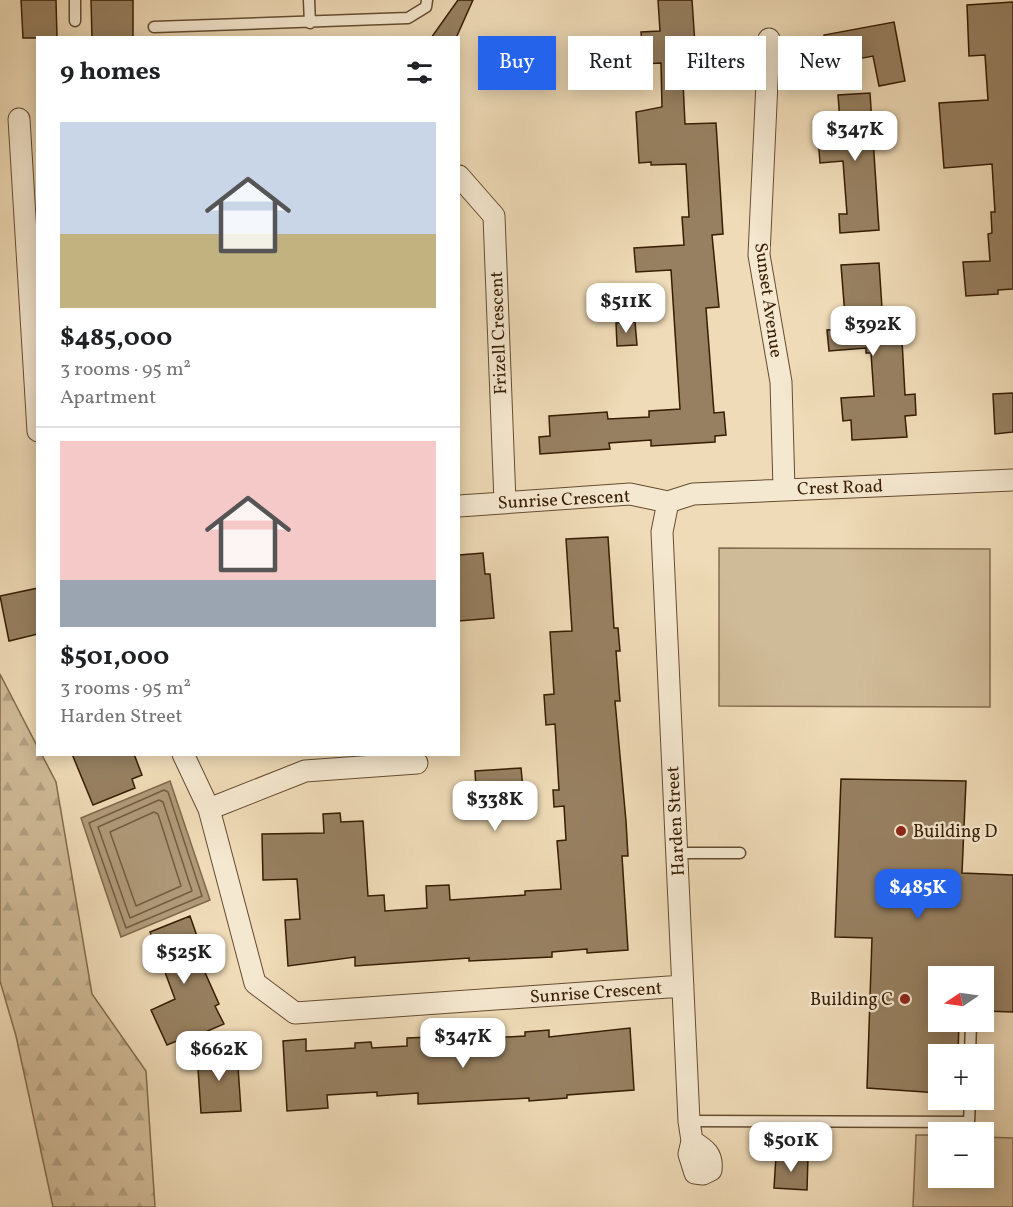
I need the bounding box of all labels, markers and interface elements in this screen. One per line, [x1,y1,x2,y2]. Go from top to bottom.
chip: Buy [478,36,556,90]
chip: Rent [568,36,653,90]
chip: Filters [665,36,766,90]
chip: New [778,36,862,90]
text: 9 homes [60,54,161,90]
icon: filters [403,56,436,89]
pin: $347K [813,111,897,162]
text: $347K [826,116,884,144]
icon: home [194,161,302,269]
street label: Sunset Avenue [747,241,788,359]
street label: Frizell Crescent [485,271,514,395]
pin: $511K [584,283,668,334]
text: $511K [600,288,652,316]
pin: $392K [831,306,915,357]
text: $392K [845,311,901,339]
text: $485,000 [60,320,172,356]
text: 3 rooms · 95 m² [60,356,191,384]
text: Apartment [60,384,156,412]
street label: Crest Road [797,475,884,502]
icon: home [194,480,302,588]
street label: Sunrise Crescent [497,485,631,516]
text: $501,000 [60,639,169,675]
text: 3 rooms · 95 m² [60,675,191,703]
text: Harden Street [60,703,183,731]
street label: Harden Street [661,765,692,877]
pin: $338K [453,781,537,832]
text: $338K [467,786,523,814]
place label: Building D [913,820,997,845]
marker: Building D [894,824,908,838]
pin: $485K [876,869,960,920]
text: $485K [889,874,947,902]
pin: $525K [142,934,226,985]
text: $525K [156,939,212,967]
north arrow [928,966,994,1032]
map controls [928,966,994,1188]
street label: Sunrise Crescent [529,976,663,1011]
place label: Building C [810,988,893,1013]
marker: Building C [898,992,912,1006]
pin: $347K [421,1018,505,1069]
text: $347K [434,1023,492,1051]
pin: $662K [177,1031,261,1082]
text: $662K [190,1036,248,1064]
button: + [928,1044,994,1110]
pin: $501K [749,1122,833,1173]
button: − [928,1122,994,1188]
text: $501K [763,1127,819,1155]

